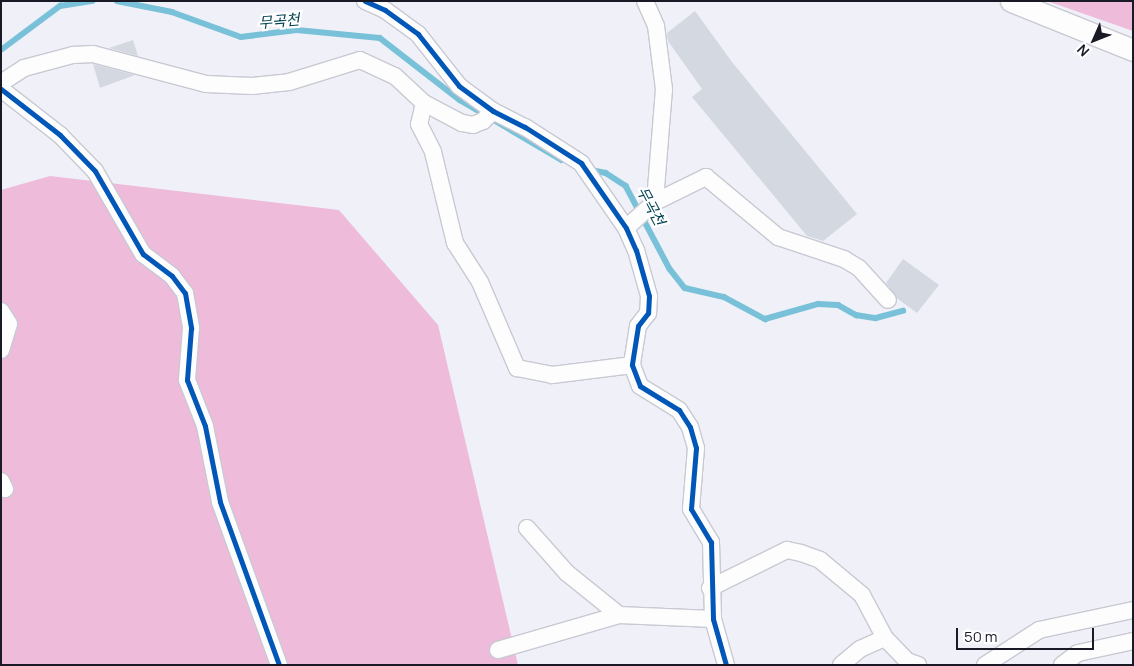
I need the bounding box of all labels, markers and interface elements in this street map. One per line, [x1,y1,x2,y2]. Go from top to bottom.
water label: 무곡천 [258,10,300,32]
north arrow [1069,15,1119,65]
text: N [1073,41,1093,61]
water label: 무곡천 [633,183,669,229]
scale bar [959,618,1096,650]
text: 50 m [964,626,998,647]

